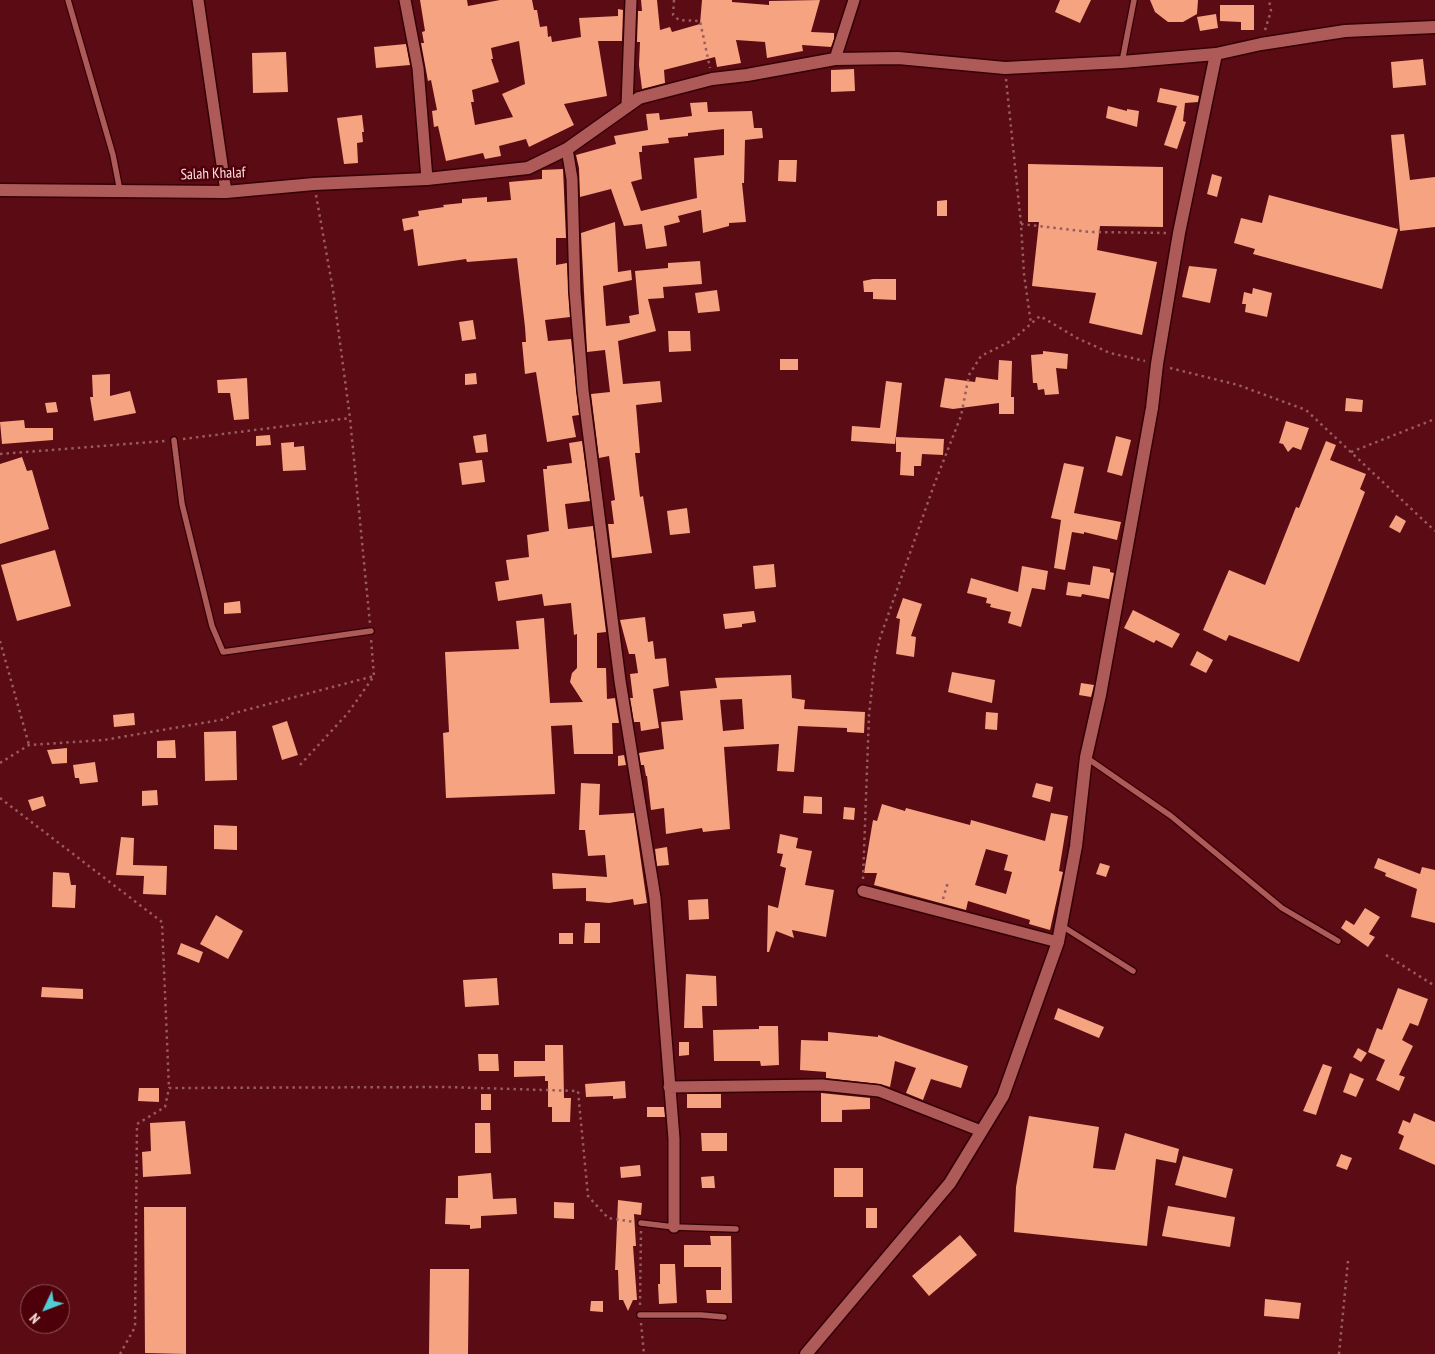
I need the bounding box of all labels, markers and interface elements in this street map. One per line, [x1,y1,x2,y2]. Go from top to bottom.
street label: Salah Khalaf [180,164,246,184]
north arrow [20,1284,70,1334]
text: N [26,1310,44,1327]

